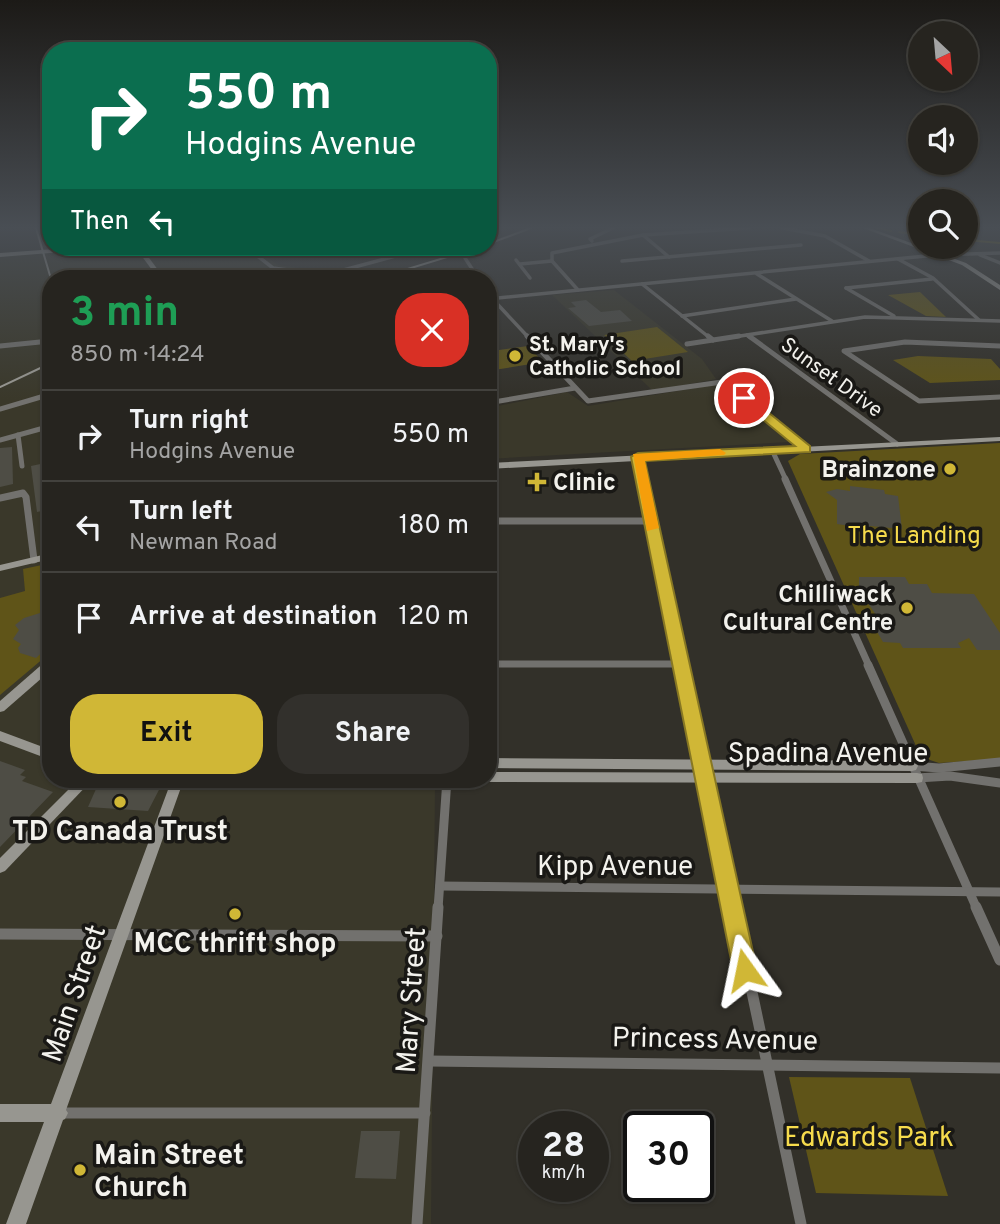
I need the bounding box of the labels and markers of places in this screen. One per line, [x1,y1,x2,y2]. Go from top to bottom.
place label: St. Mary's Catholic School [529,332,681,383]
marker: St. Mary's Catholic School [507,348,523,364]
pin [714,368,774,428]
place label: Brainzone [821,456,936,486]
marker: Brainzone [942,461,958,477]
place label: Clinic [553,469,616,499]
marker: Clinic [527,472,547,492]
place label: Chilliwack Cultural Centre [723,581,893,639]
marker: Chilliwack Cultural Centre [899,600,915,616]
marker: TD Canada Trust [112,794,128,810]
place label: TD Canada Trust [12,815,228,851]
marker: MCC thrift shop [227,906,243,922]
place label: MCC thrift shop [134,927,336,963]
place label: Main Street Church [94,1139,244,1207]
marker: Main Street Church [72,1162,88,1178]

